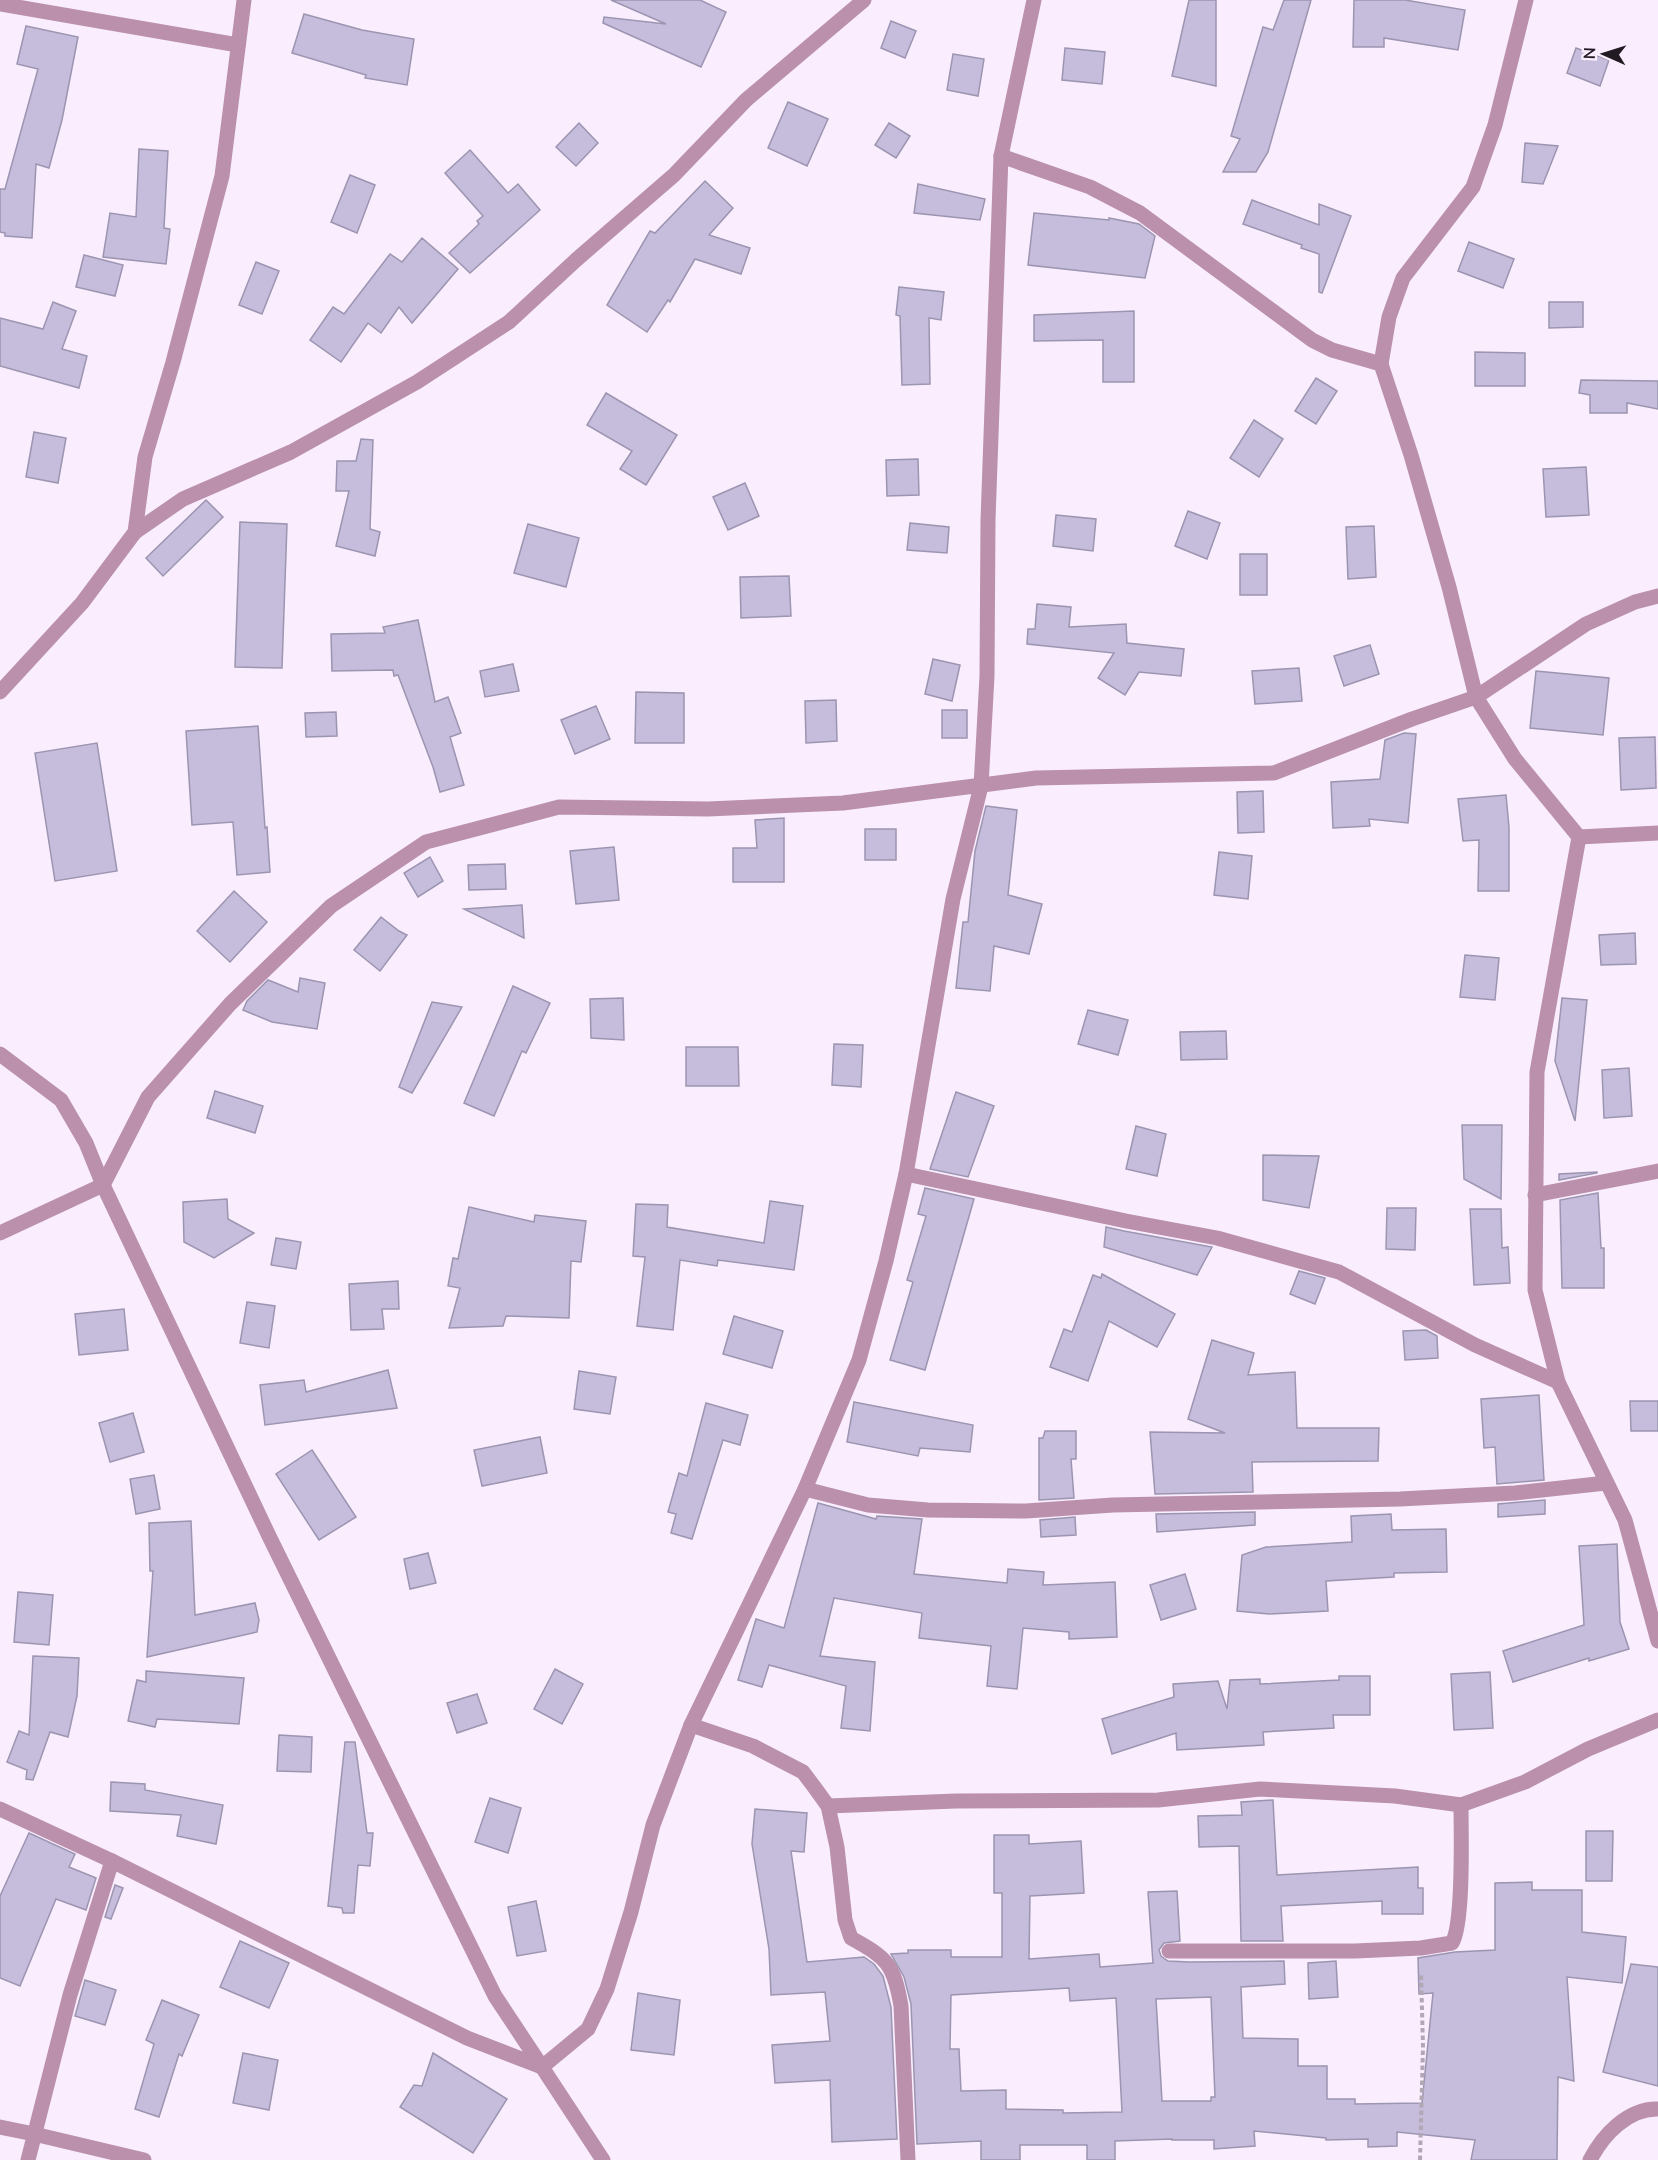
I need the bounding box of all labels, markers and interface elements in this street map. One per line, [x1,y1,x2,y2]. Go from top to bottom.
north arrow [1574,24,1634,84]
text: N [1579,47,1601,60]

